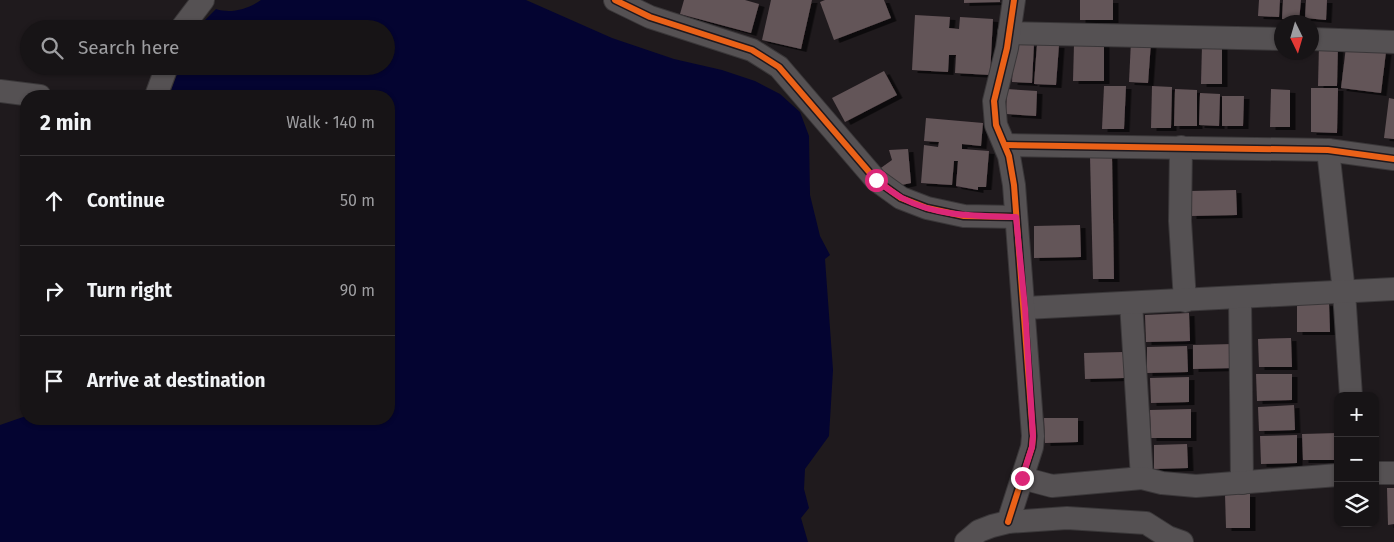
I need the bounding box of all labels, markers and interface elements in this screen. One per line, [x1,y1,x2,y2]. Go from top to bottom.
north arrow [1274,15,1319,60]
search box [20,20,395,75]
icon: search [38,34,66,62]
text: Search here [78,36,179,59]
text: 2 min [40,110,92,136]
text: Walk · 140 m [286,113,375,132]
route start [865,169,888,192]
icon: ahead [40,187,68,215]
text: Continue [87,189,165,212]
text: 50 m [340,191,375,210]
icon: right [40,277,68,305]
text: Turn right [87,279,172,302]
text: 90 m [340,281,375,300]
icon: arrive [40,367,68,395]
text: Arrive at destination [87,369,266,392]
map controls [1334,392,1379,527]
button: + [1334,392,1379,437]
button: − [1334,437,1379,482]
route end [1011,467,1034,490]
button: layers [1334,482,1379,527]

